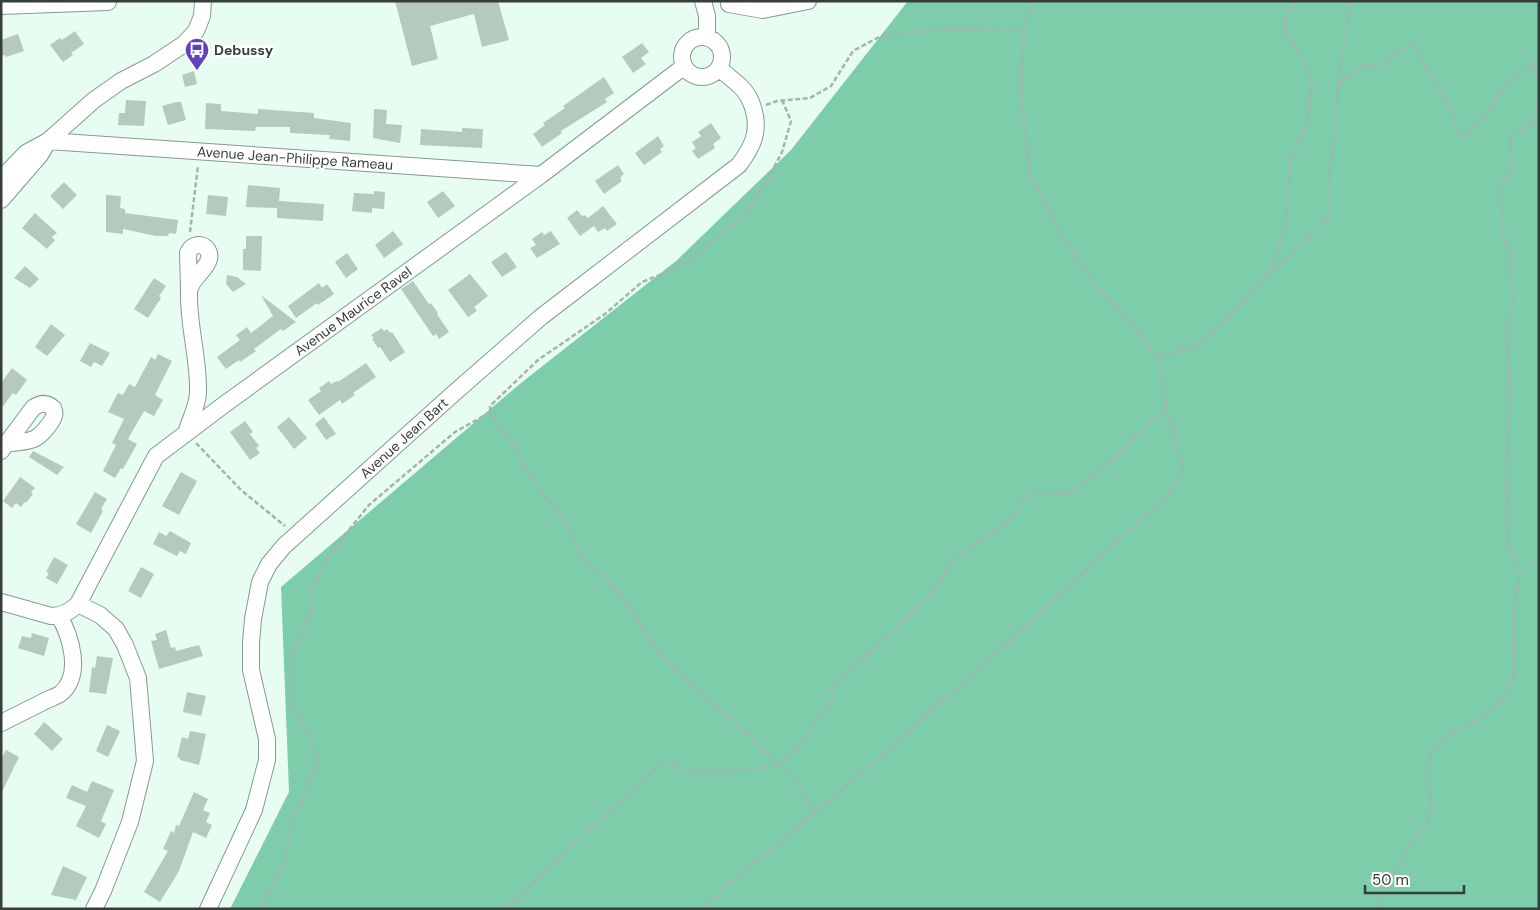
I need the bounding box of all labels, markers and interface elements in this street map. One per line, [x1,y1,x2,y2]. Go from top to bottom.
bus stop icon: Debussy [184,37,210,71]
place label: Debussy [214,41,274,59]
street label: Avenue Jean-Philippe Rameau [196,142,394,174]
street label: Avenue Maurice Ravel [291,262,415,360]
street label: Avenue Jean Bart [356,394,452,482]
scale bar [1365,862,1464,894]
text: 50 m [1372,870,1409,890]

